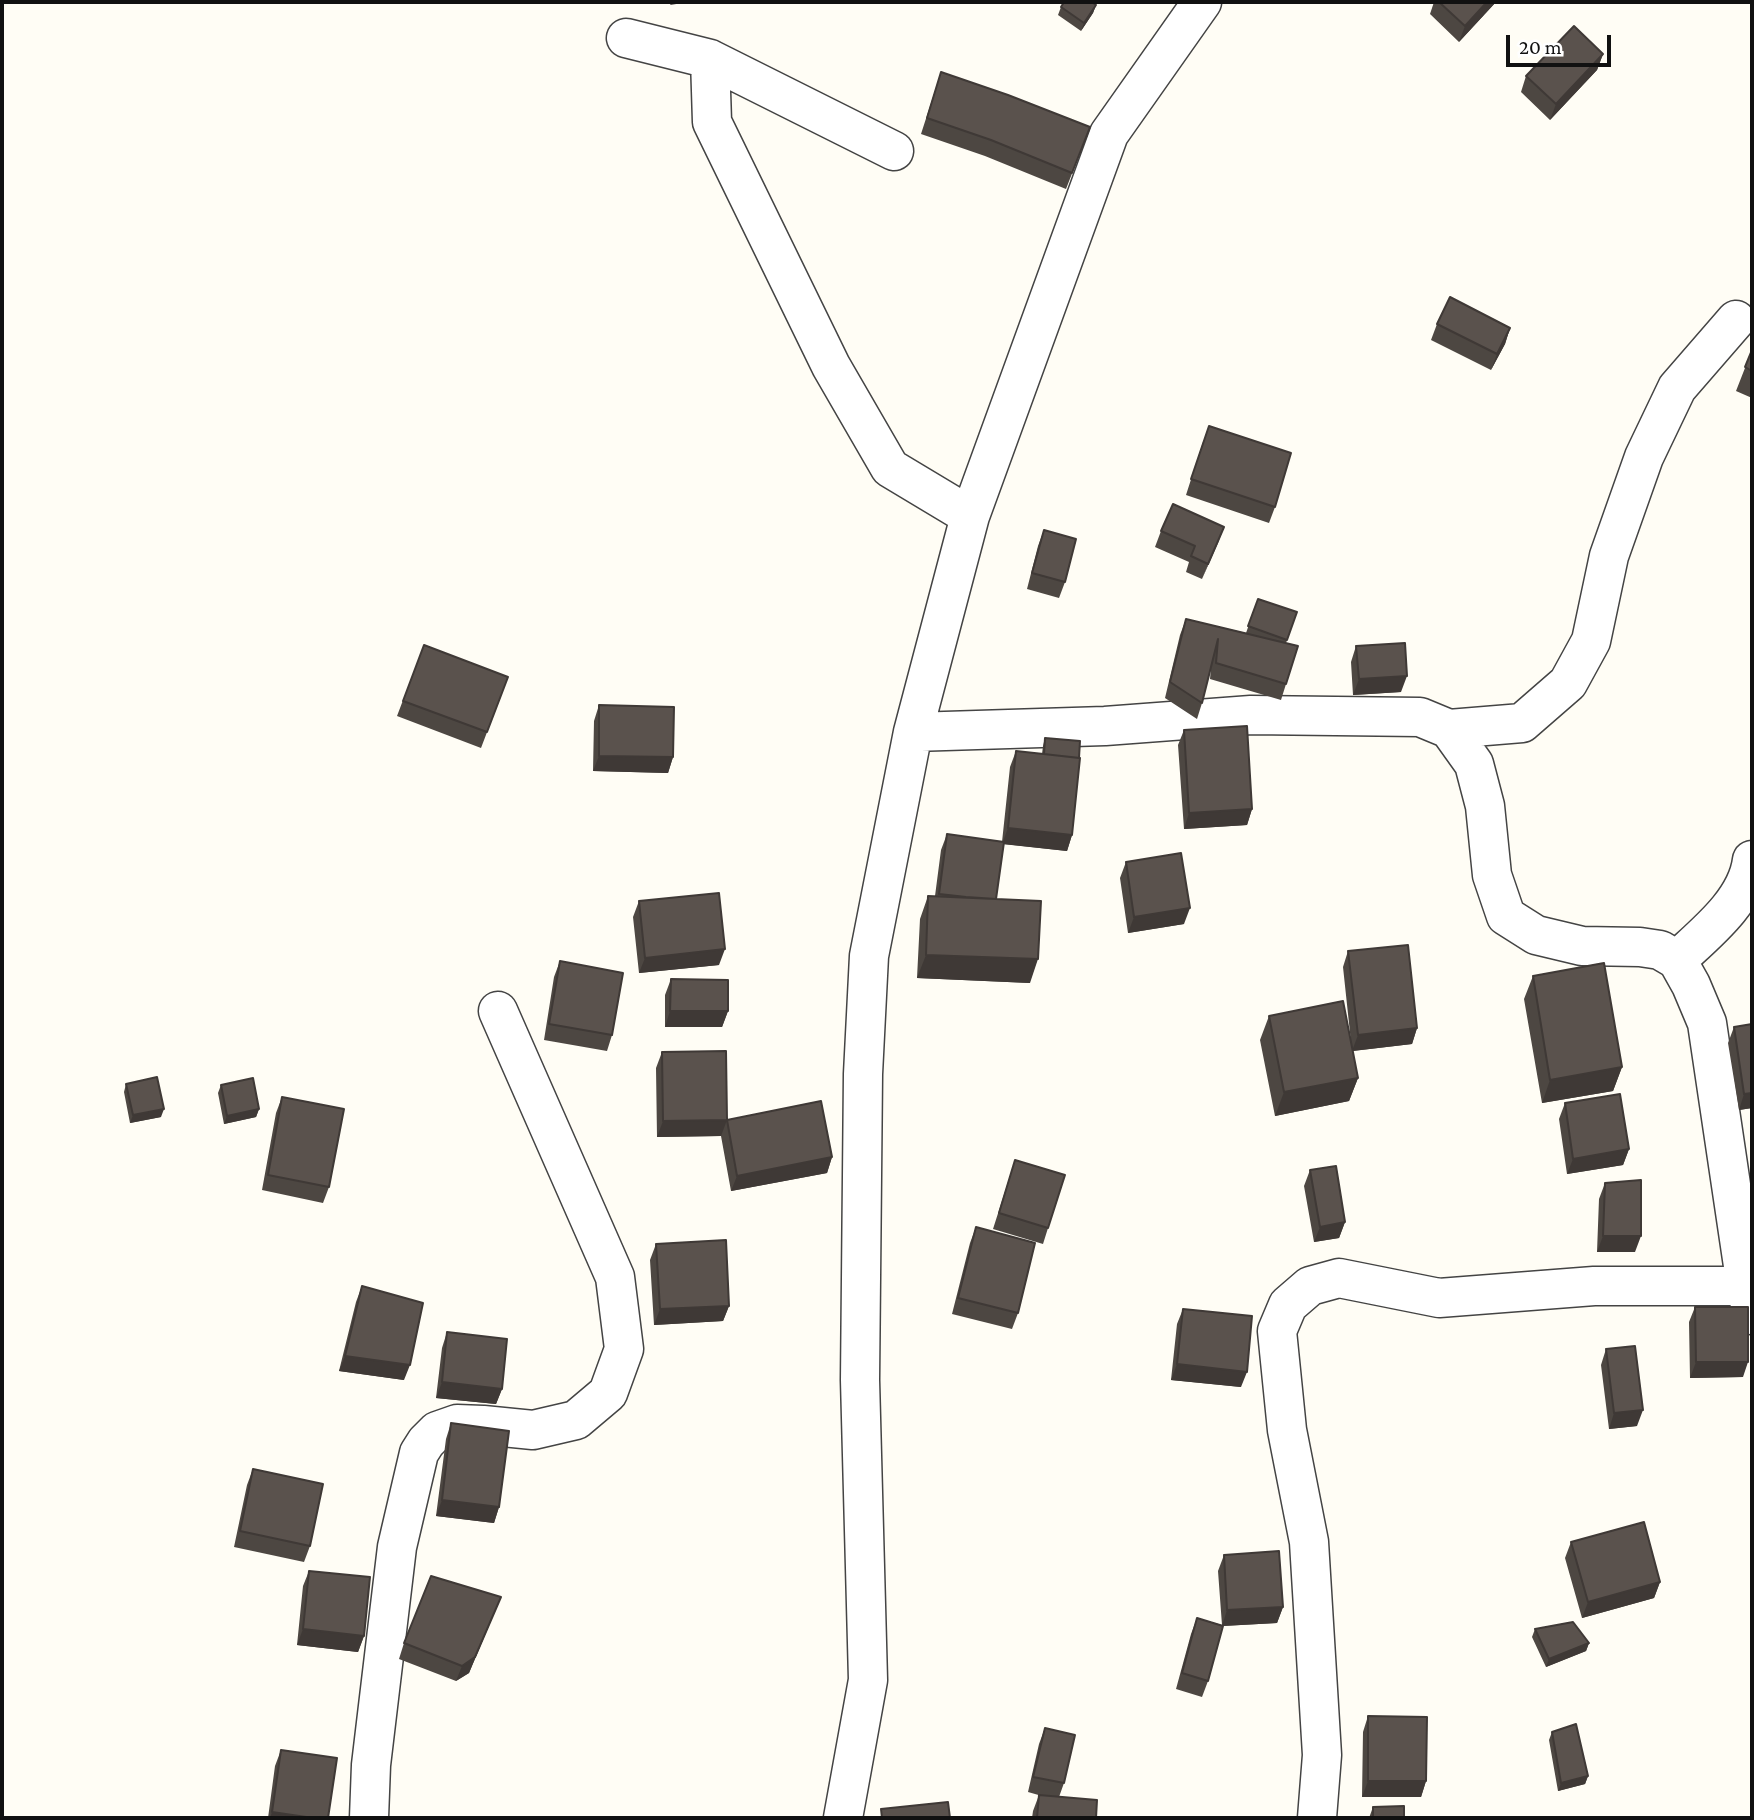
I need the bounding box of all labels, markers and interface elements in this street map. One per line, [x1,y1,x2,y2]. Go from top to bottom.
scale bar [1509,21,1614,65]
text: 20 m [1519,35,1562,59]

